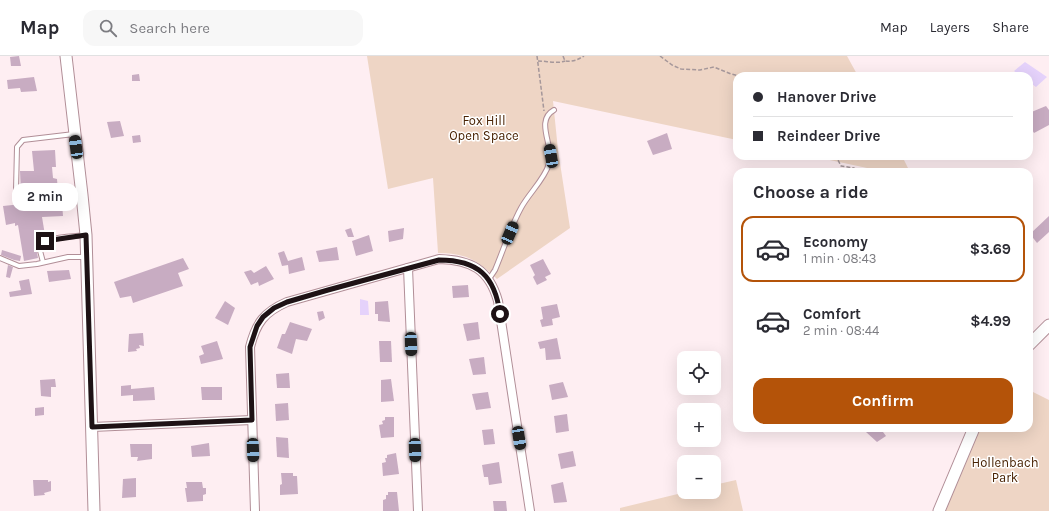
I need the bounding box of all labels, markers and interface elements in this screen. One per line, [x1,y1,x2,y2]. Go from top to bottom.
search box [83,10,363,46]
text: Map [20,17,59,39]
icon: search [97,17,119,39]
text: Search here [129,19,210,37]
text: Map [880,19,908,36]
text: Layers [930,19,970,36]
text: Share [992,19,1029,36]
text: Hanover Drive [777,88,876,106]
park label: Fox Hill Open Space [449,113,519,143]
text: Reindeer Drive [777,127,881,145]
car [68,134,84,160]
car [543,143,559,169]
text: Choose a ride [753,181,868,203]
callout: 2 min [12,183,78,211]
text: 2 min [27,189,63,204]
car [500,220,520,246]
icon: car [755,231,791,267]
route end [36,232,54,250]
text: Economy [803,233,868,251]
text: $3.69 [970,240,1011,258]
text: 1 min · 08:43 [803,251,876,266]
icon: car [755,303,791,339]
route start [491,305,509,323]
text: Comfort [803,305,861,323]
text: $4.99 [970,312,1011,330]
text: 2 min · 08:44 [803,323,879,338]
car [405,332,417,356]
map controls [677,351,721,499]
button: locate [677,351,721,395]
button: Confirm [753,378,1013,424]
button: + [677,403,721,447]
car [511,425,527,451]
car [247,438,259,462]
car [409,438,421,462]
button: − [677,455,721,499]
park label: Hollenbach Park [971,455,1039,485]

